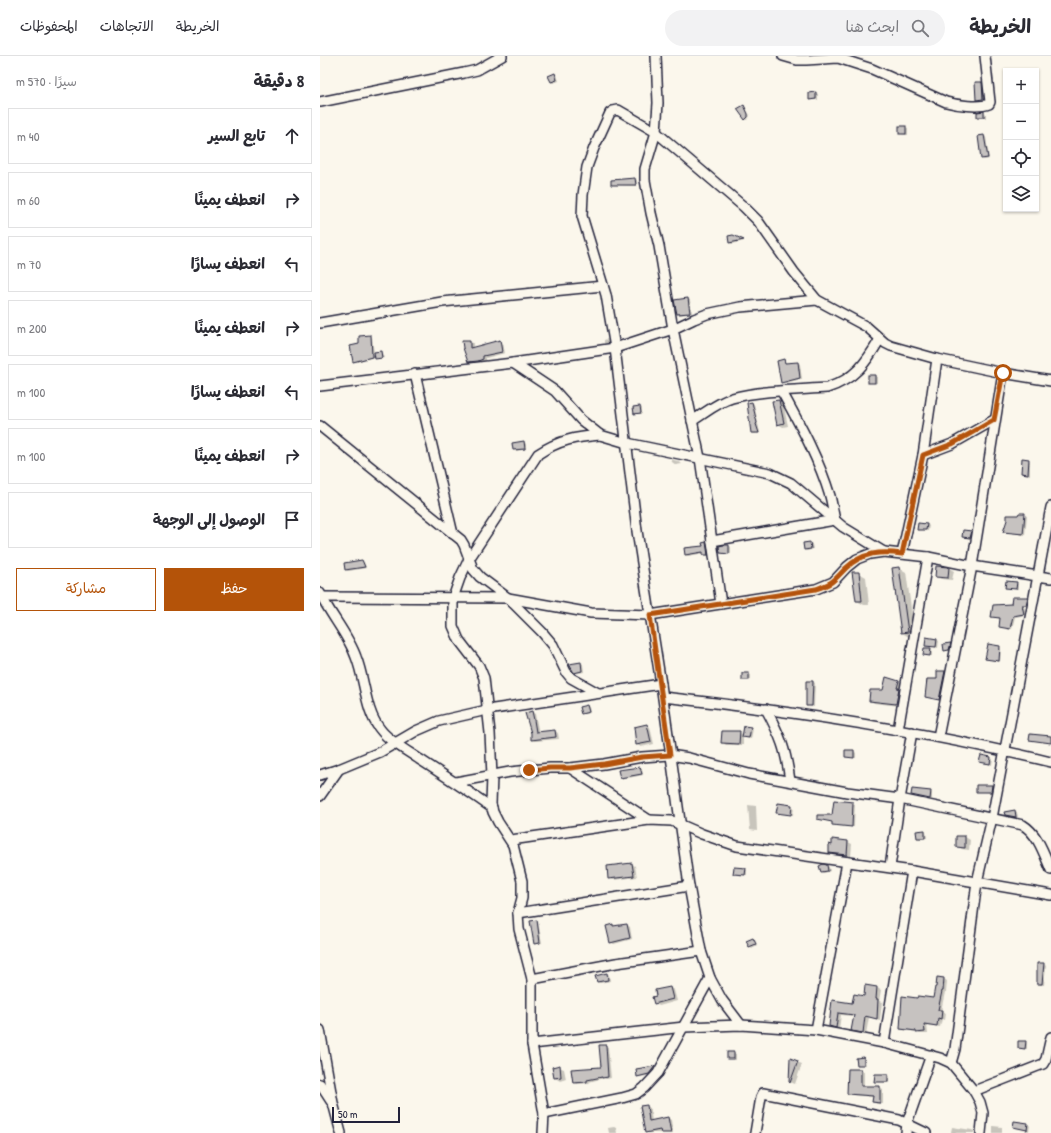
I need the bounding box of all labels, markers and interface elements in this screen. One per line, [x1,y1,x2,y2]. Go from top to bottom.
search box [665,10,945,46]
text: الخريطة [969,13,1031,39]
text: المحفوظات [20,16,78,35]
text: الاتجاهات [100,16,154,35]
text: الخريطة [176,16,219,35]
text: ابحث هنا [846,16,899,37]
icon: search [909,17,931,39]
map controls [1003,68,1039,212]
button: + [1003,68,1039,104]
text: 8 دقيقة [253,69,304,92]
text: سيرًا · 570 m [16,72,77,90]
button: − [1003,104,1039,140]
text: تابع السير [208,125,265,146]
icon: ahead [281,125,303,147]
text: 40 m [17,127,40,145]
button: locate [1003,140,1039,176]
button: layers [1003,176,1039,212]
text: انعطف يمينًا [195,189,265,210]
icon: right [281,189,303,211]
text: 60 m [17,191,40,209]
text: انعطف يسارًا [191,253,265,274]
icon: left [281,253,303,275]
text: 70 m [17,255,41,273]
text: انعطف يمينًا [195,317,265,338]
icon: right [281,317,303,339]
text: 200 m [17,319,47,337]
route start [994,364,1012,382]
text: انعطف يسارًا [191,381,265,402]
icon: left [281,381,303,403]
text: 100 m [17,383,45,401]
text: انعطف يمينًا [195,445,265,466]
icon: right [281,445,303,467]
text: 100 m [17,447,45,465]
text: الوصول إلى الوجهة [153,509,265,530]
icon: arrive [281,509,303,531]
button: مشاركة [16,568,156,611]
button: حفظ [164,568,304,611]
route end [520,761,538,779]
scale bar [332,1105,400,1124]
text: 50 m [338,1107,358,1121]

